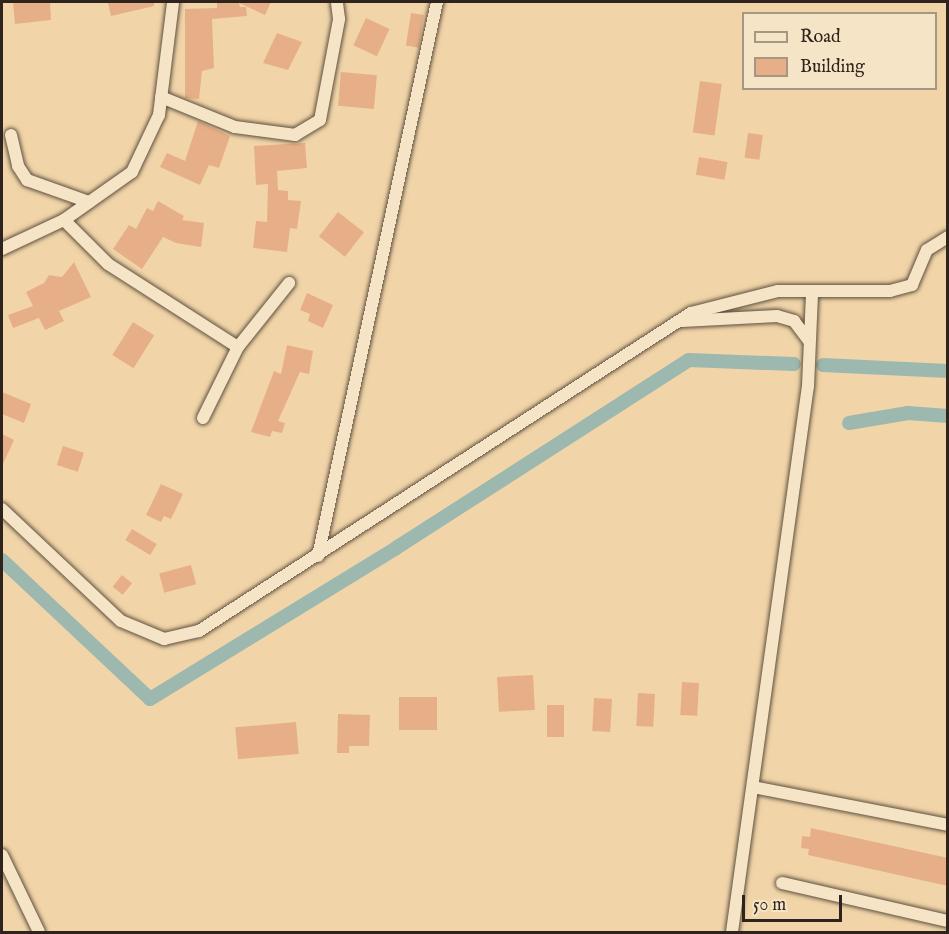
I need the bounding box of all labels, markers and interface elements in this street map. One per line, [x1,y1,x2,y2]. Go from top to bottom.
legend [742,12,937,90]
text: Road [800,26,841,49]
text: Building [800,56,865,79]
scale bar [745,883,846,921]
text: 50 m [753,894,786,917]

